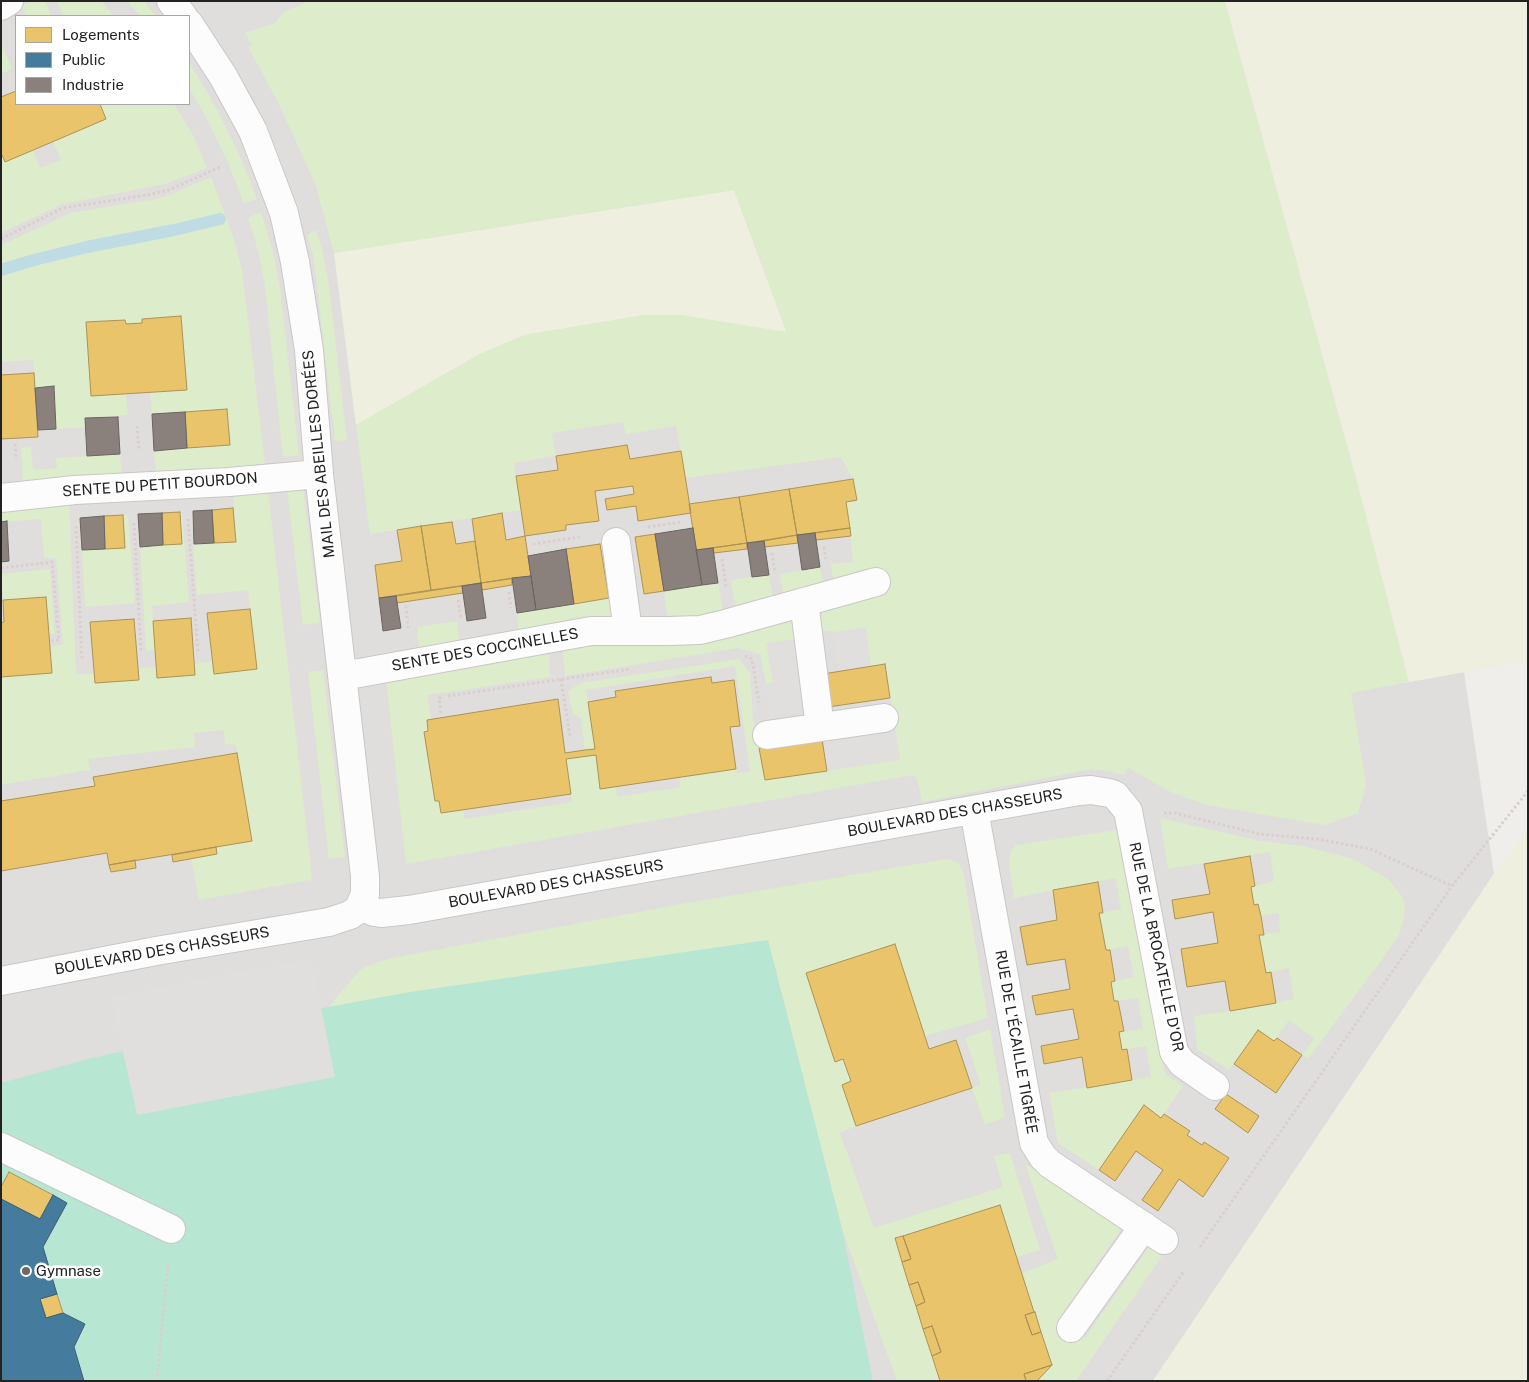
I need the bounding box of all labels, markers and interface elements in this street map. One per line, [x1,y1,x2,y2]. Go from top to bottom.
legend [15,15,190,105]
text: Logements [62,26,140,43]
text: Public [62,51,106,68]
text: Industrie [62,76,124,93]
street label: MAIL DES ABEILLES DORÉES [299,349,339,559]
street label: SENTE DU PETIT BOURDON [62,469,258,501]
street label: SENTE DES COCCINELLES [390,625,580,675]
street label: BOULEVARD DES CHASSEURS [846,785,1064,841]
street label: RUE DE LA BROCATELLE D'OR [1125,840,1187,1054]
street label: BOULEVARD DES CHASSEURS [447,856,665,912]
street label: BOULEVARD DES CHASSEURS [53,923,271,979]
street label: RUE DE L'ÉCAILLE TIGRÉE [991,949,1041,1135]
place label: Gymnase [36,1262,101,1280]
marker: Gymnase [20,1265,32,1277]

